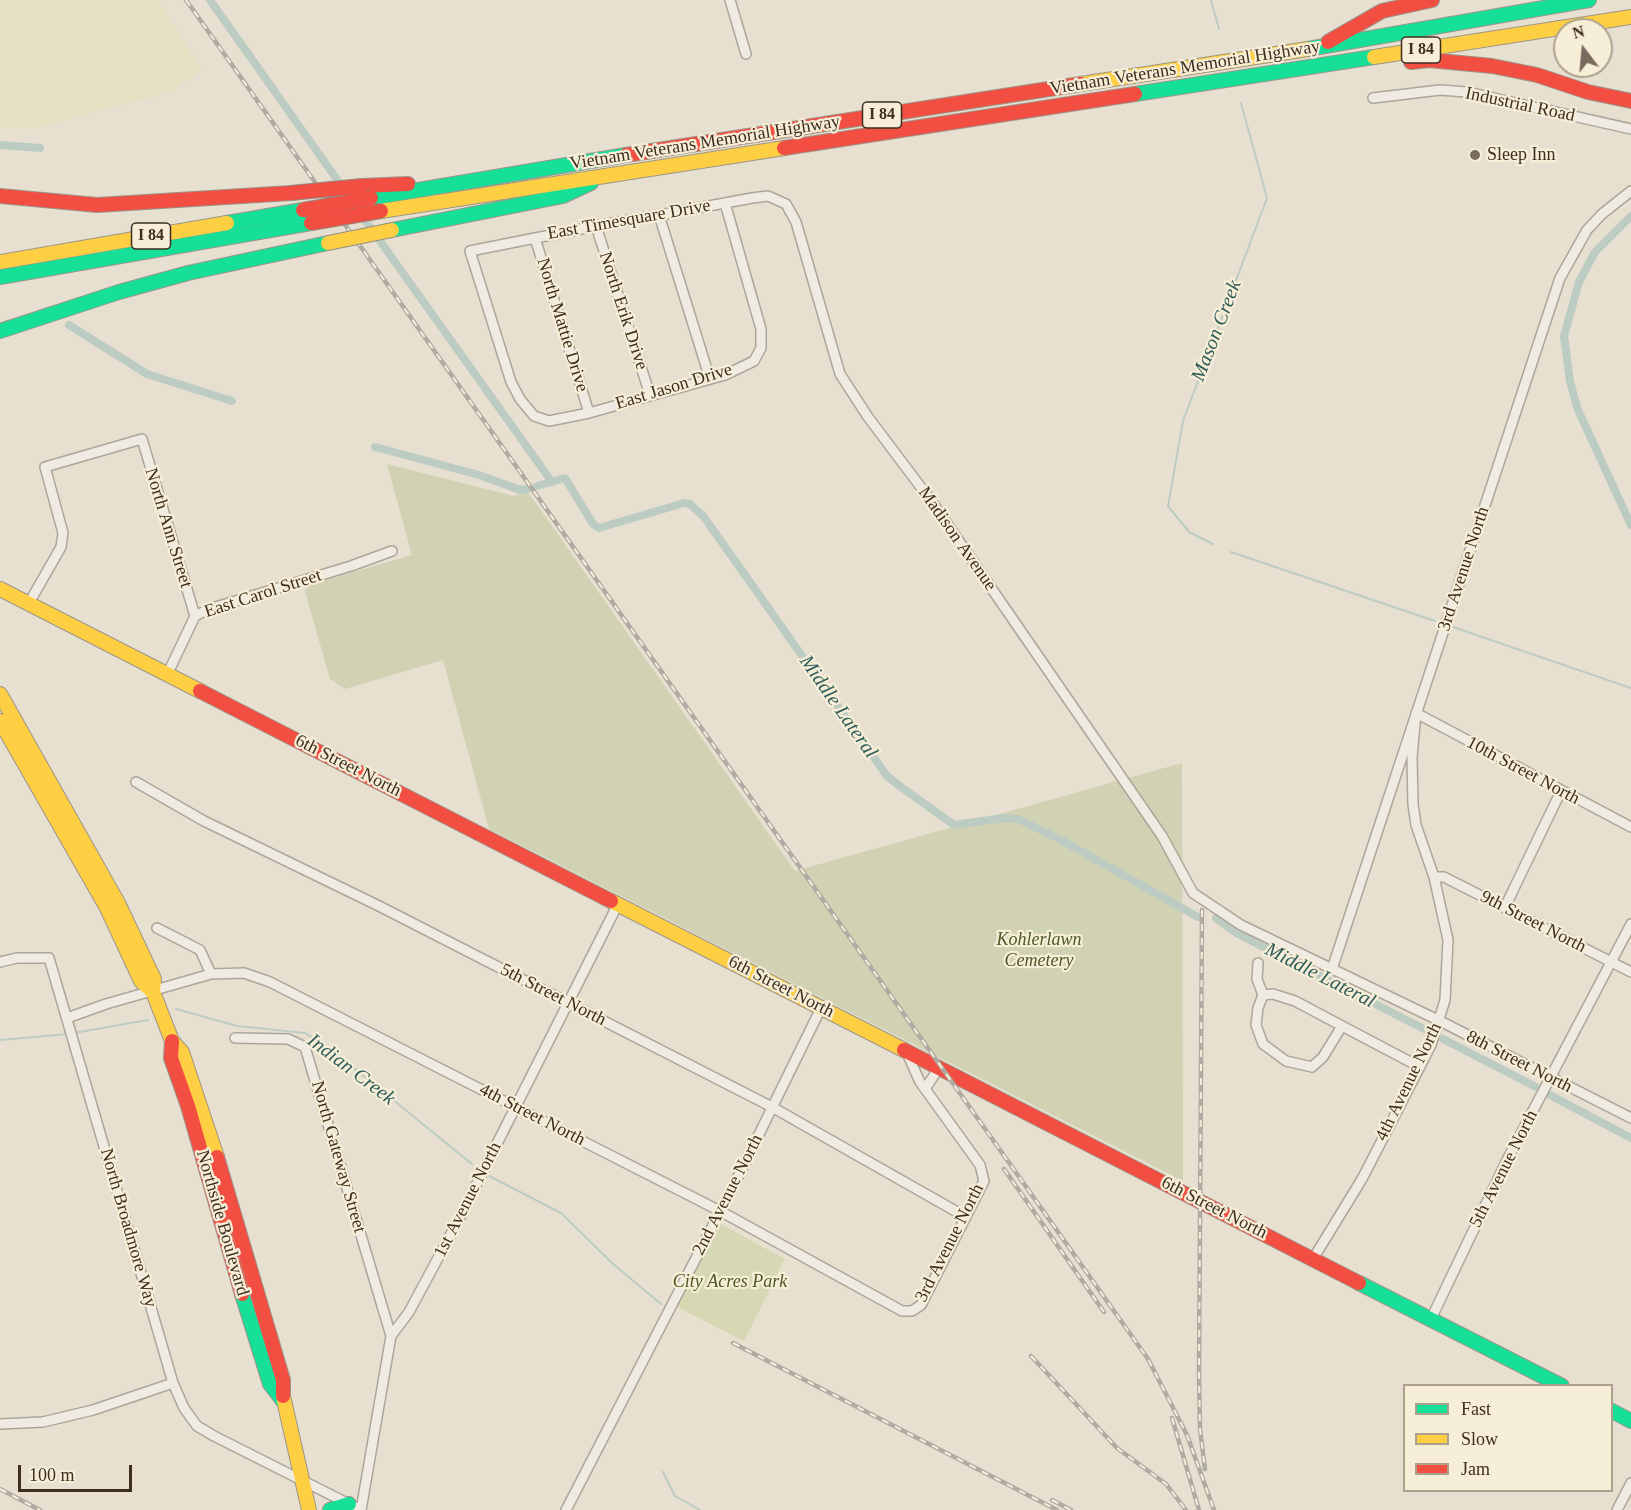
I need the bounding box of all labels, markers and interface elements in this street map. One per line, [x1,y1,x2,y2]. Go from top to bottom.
north arrow [1553,18,1613,78]
text: N [1571,22,1586,42]
street label: Vietnam Veterans Memorial Highway [1048,36,1322,100]
road number: I 84 [1402,37,1440,63]
street label: Industrial Road [1463,83,1577,127]
road number: I 84 [862,102,902,128]
street label: Vietnam Veterans Memorial Highway [568,111,842,175]
place label: Sleep Inn [1487,144,1555,166]
marker: Sleep Inn [1468,148,1482,162]
street label: East Timesquare Drive [546,195,712,245]
road number: I 84 [132,223,170,249]
street label: North Erik Drive [594,249,652,373]
street label: North Mattie Drive [531,255,593,395]
water label: Mason Creek [1187,277,1247,385]
street label: East Jason Drive [613,359,735,415]
street label: North Ann Street [140,466,196,590]
street label: Madison Avenue [913,483,1001,595]
street label: 3rd Avenue North [1434,504,1494,634]
street label: East Carol Street [202,565,324,623]
water label: Middle Lateral [794,651,882,763]
street label: 6th Street North [291,730,405,802]
street label: 10th Street North [1463,732,1583,810]
street label: 9th Street North [1476,886,1590,958]
park label: Kohlerlawn Cemetery [996,929,1082,972]
water label: Middle Lateral [1261,938,1379,1014]
street label: 6th Street North [724,951,838,1023]
street label: 5th Street North [496,959,610,1031]
street label: 4th Avenue North [1371,1019,1447,1145]
street label: 8th Street North [1462,1026,1576,1098]
water label: Indian Creek [302,1029,400,1111]
street label: North Gateway Street [306,1079,370,1235]
street label: 4th Street North [475,1079,589,1151]
street label: 5th Avenue North [1465,1107,1543,1231]
street label: 2nd Avenue North [688,1131,768,1259]
street label: 1st Avenue North [430,1139,506,1261]
street label: North Broadmore Way [95,1146,161,1310]
street label: Northside Boulevard [191,1148,253,1298]
street label: 6th Street North [1157,1172,1271,1244]
street label: 3rd Avenue North [911,1180,989,1306]
park label: City Acres Park [673,1271,787,1293]
legend [1403,1384,1613,1492]
text: Fast [1461,1399,1491,1419]
text: Slow [1461,1429,1498,1449]
scale bar [21,1453,135,1491]
text: Jam [1461,1459,1490,1479]
text: 100 m [29,1465,75,1485]

